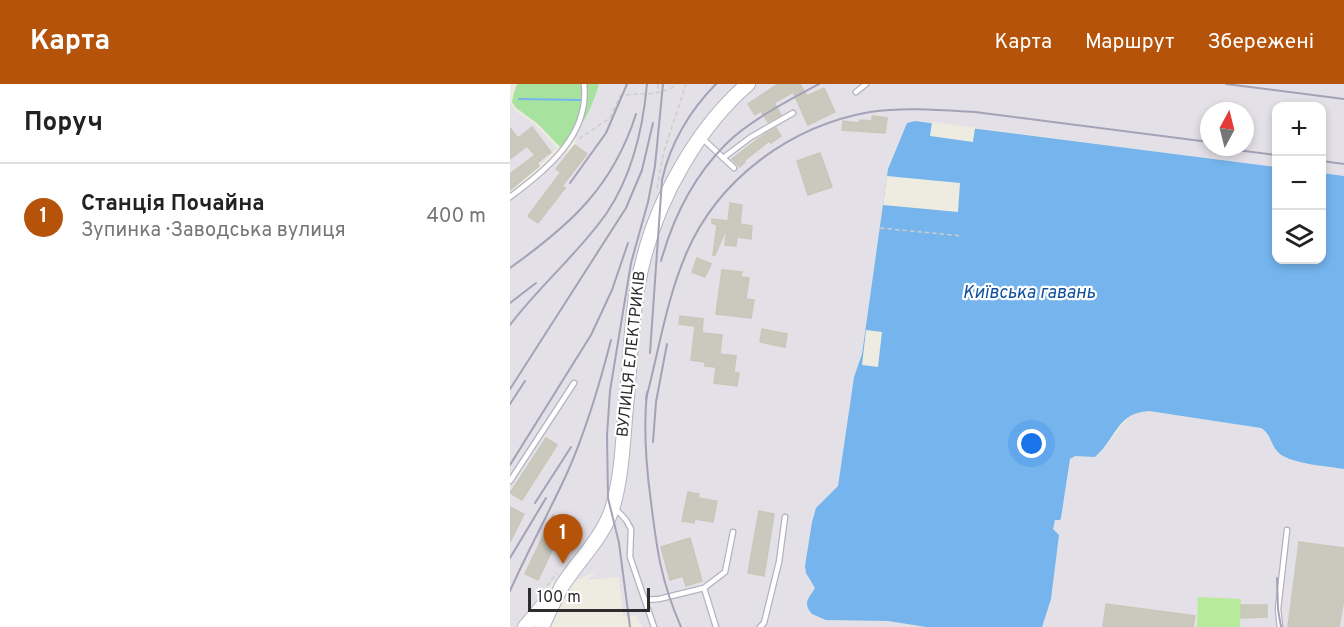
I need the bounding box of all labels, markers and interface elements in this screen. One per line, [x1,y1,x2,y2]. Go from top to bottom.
text: Карта [30,24,110,60]
text: Карта [995,29,1052,56]
text: Маршрут [1085,29,1174,56]
text: Збережені [1207,29,1314,56]
north arrow [1200,102,1254,156]
map controls [1272,102,1326,264]
button: + [1272,102,1326,156]
text: Поруч [24,107,103,140]
button: − [1272,156,1326,210]
text: Станція Почайна [81,191,264,218]
text: 1 [40,204,48,230]
text: 400 m [426,204,486,230]
button: layers [1272,210,1326,264]
text: Зупинка · Заводська вулиця [81,218,346,244]
street label: ВУЛИЦЯ ЕЛЕКТРИКІВ [613,270,651,438]
water label: Київська гавань [963,282,1095,305]
your location [1017,429,1046,458]
pin: 1 [544,514,582,564]
scale bar [528,585,650,612]
text: 100 m [537,588,581,608]

